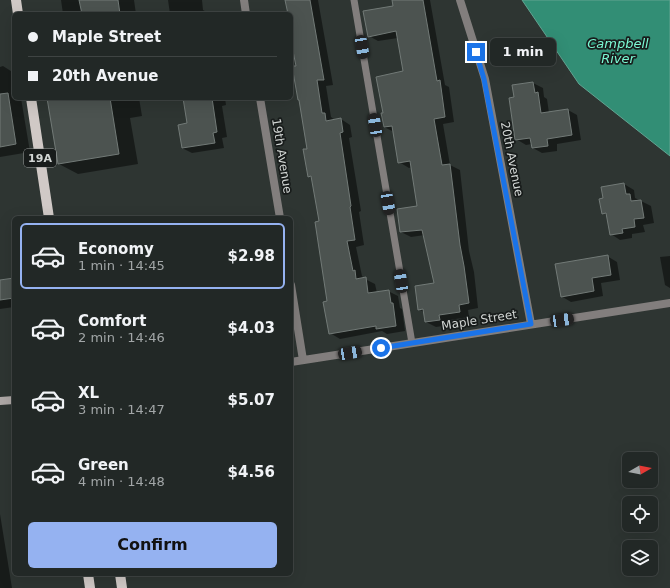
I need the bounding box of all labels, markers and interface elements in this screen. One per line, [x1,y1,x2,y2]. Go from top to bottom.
text: Maple Street [52,28,161,46]
car [354,34,370,60]
water label: Campbell River [587,36,649,66]
callout: 1 min [490,38,556,66]
route end [467,43,485,61]
text: 1 min [503,44,543,59]
text: 20th Avenue [52,67,159,85]
car [367,112,383,138]
street label: 19th Avenue [269,117,295,195]
street label: 20th Avenue [498,120,526,198]
road number: 19A [24,149,56,167]
car [380,190,396,216]
icon: car [30,238,66,274]
text: Economy [78,240,154,258]
text: $2.98 [228,247,275,265]
text: 1 min · 14:45 [78,258,165,273]
car [393,268,409,294]
street label: Maple Street [440,307,518,333]
icon: car [30,310,66,346]
text: Comfort [78,312,146,330]
car [549,312,575,328]
text: $4.03 [228,319,275,337]
text: 2 min · 14:46 [78,330,165,345]
route start [372,339,390,357]
car [337,345,363,361]
icon: car [30,382,66,418]
text: XL [78,384,99,402]
text: $5.07 [228,391,275,409]
text: 3 min · 14:47 [78,402,165,417]
north arrow [622,452,658,488]
map controls [622,452,658,576]
icon: car [30,454,66,490]
text: Green [78,456,129,474]
text: $4.56 [228,463,275,481]
text: 4 min · 14:48 [78,474,165,489]
button: locate [622,496,658,532]
button: Confirm [28,522,277,568]
button: layers [622,540,658,576]

